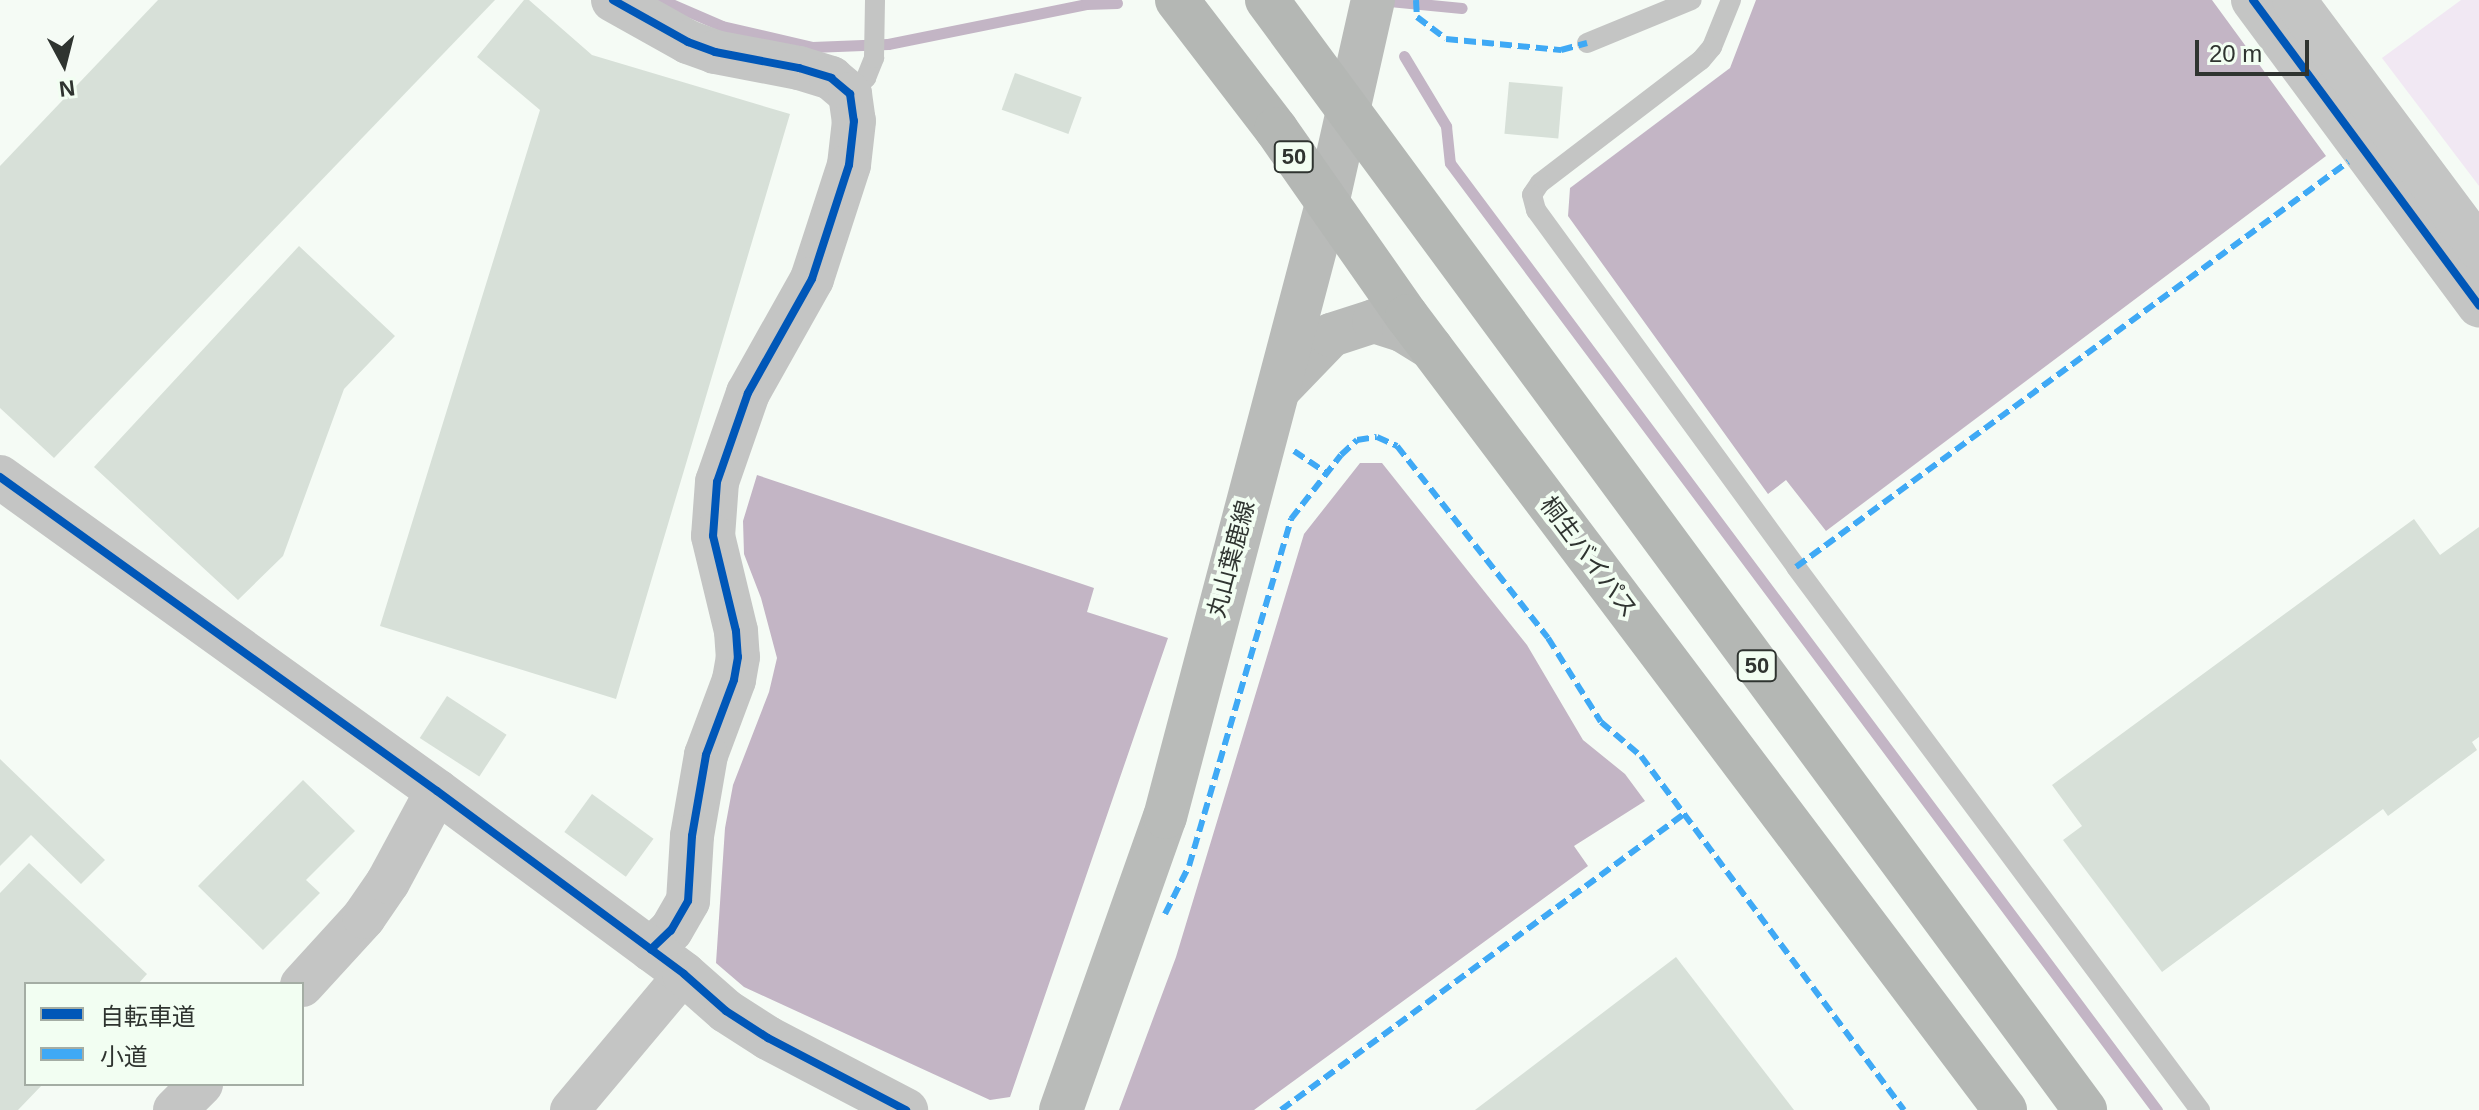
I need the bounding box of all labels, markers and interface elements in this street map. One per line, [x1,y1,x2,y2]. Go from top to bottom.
north arrow [24,24,104,104]
scale bar [2199,24,2313,74]
text: 20 m [2209,40,2262,67]
text: N [58,75,76,102]
road number: 50 [1272,139,1316,175]
street label: 桐生バイパス [1534,491,1644,623]
street label: 丸山葉鹿線 [1202,497,1260,621]
road number: 50 [1735,648,1779,684]
legend [24,982,304,1086]
text: 自転車道 [100,1003,196,1030]
text: 小道 [100,1043,148,1070]

